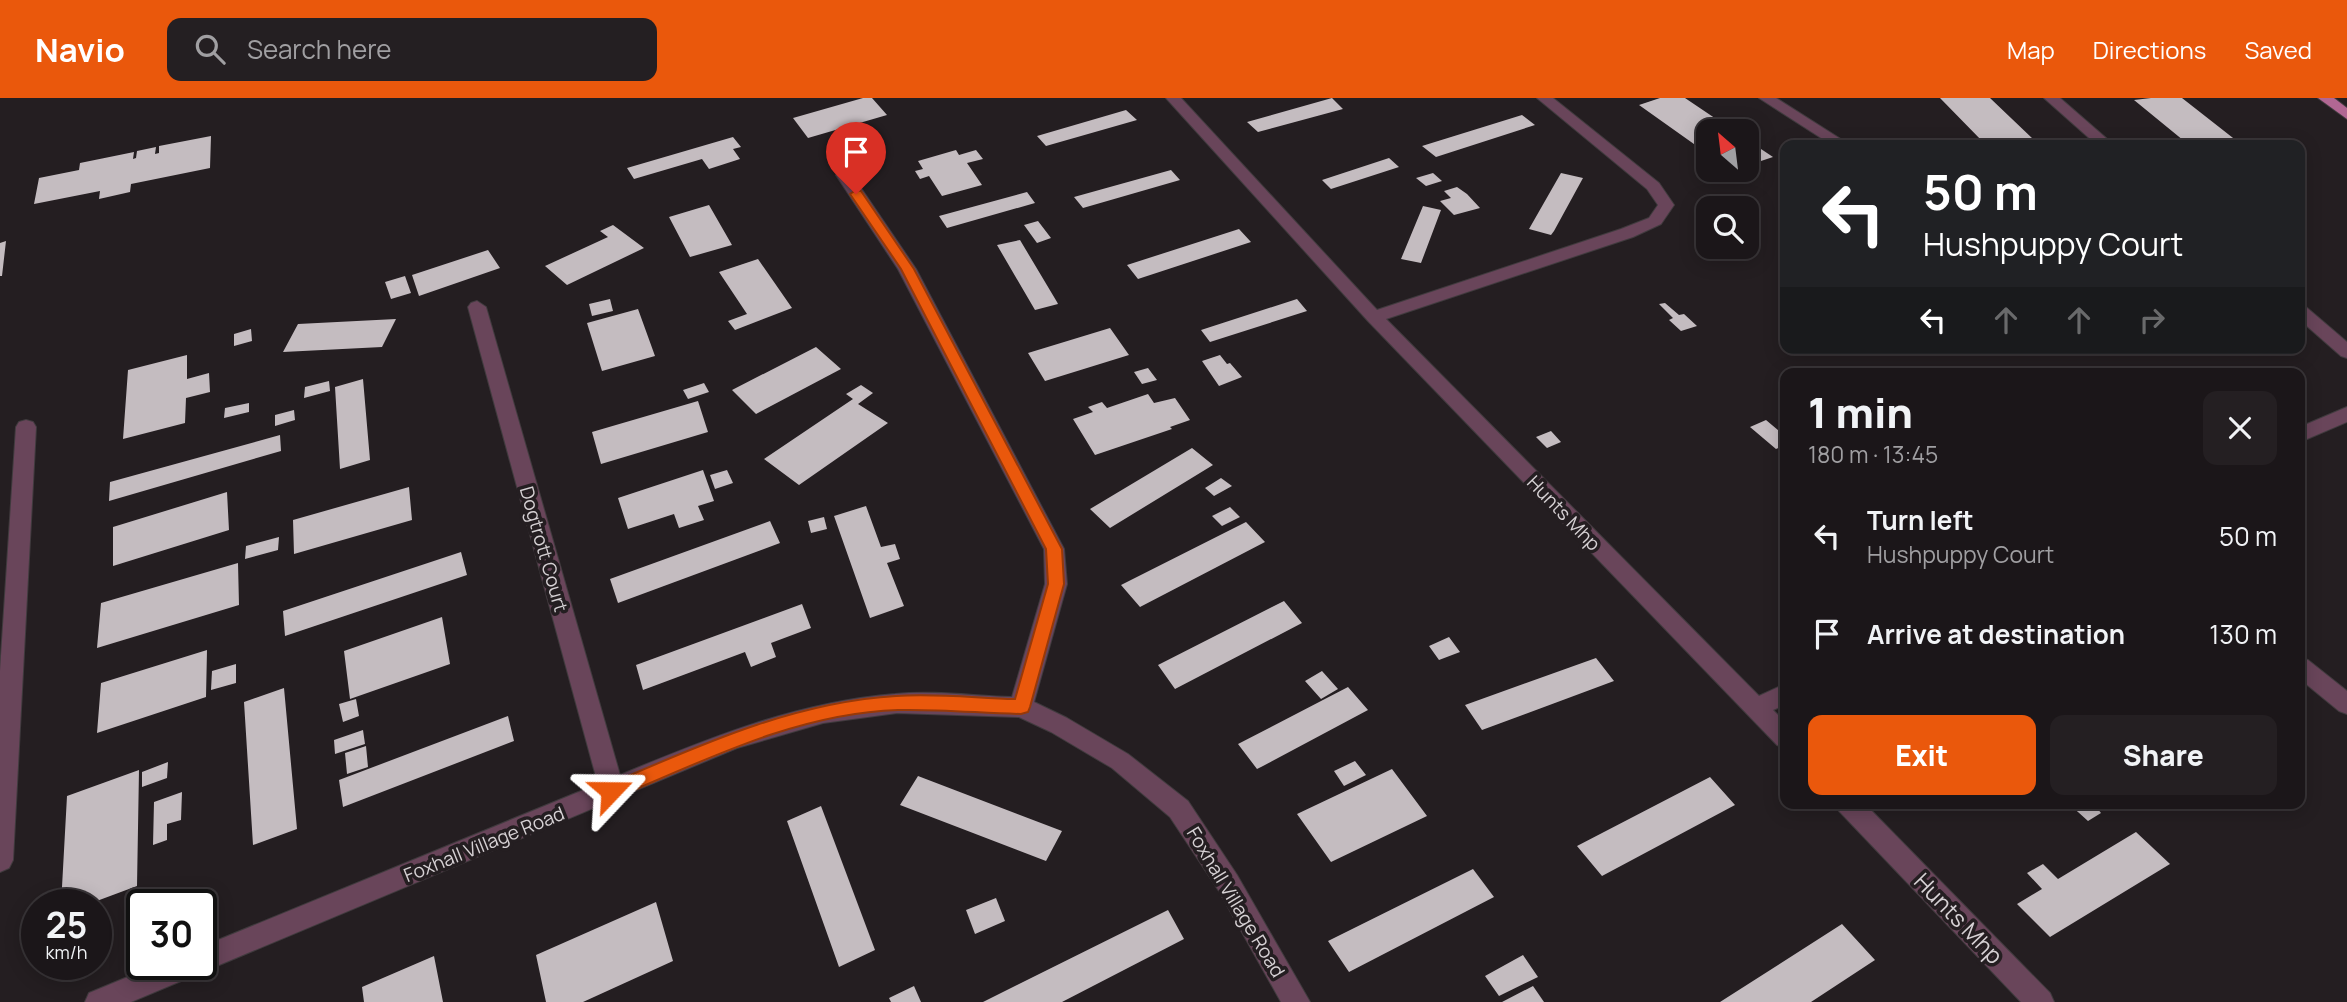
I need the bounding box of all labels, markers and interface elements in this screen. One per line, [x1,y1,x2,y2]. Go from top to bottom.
search box [167,18,657,81]
text: Navio [35,27,125,72]
icon: search [191,30,229,68]
text: Search here [247,31,391,67]
text: Map [2007,33,2055,66]
text: Directions [2093,33,2206,66]
text: Saved [2244,33,2312,66]
north arrow [1696,119,1759,182]
map controls [1696,119,1759,259]
pin [826,122,886,194]
icon: arrive [837,133,875,171]
text: 50 m [1923,158,2038,225]
icon: left [1808,168,1899,259]
button: search [1696,196,1759,259]
text: Hushpuppy Court [1923,222,2183,266]
icon: left [1914,301,1952,339]
icon: ahead [1987,301,2025,339]
icon: ahead [2060,301,2098,339]
icon: right [2133,301,2171,339]
text: 1 min [1808,383,1913,441]
button: close [2203,391,2277,465]
text: 180 m · 13:45 [1808,438,1938,470]
street label: Hunts Mhp [1521,470,1607,556]
street label: Dogtrott Court [514,483,574,615]
text: Turn left [1867,502,1974,538]
icon: left [1808,517,1846,555]
text: 50 m [2219,518,2277,554]
text: Hushpuppy Court [1867,538,2054,570]
icon: arrive [1808,615,1846,653]
text: Arrive at destination [1867,616,2125,652]
text: 130 m [2209,616,2277,652]
button: Exit [1808,715,2036,795]
button: Share [2050,715,2277,795]
position arrow [574,754,648,828]
street label: Foxhall Village Road [400,800,568,888]
street label: Foxhall Village Road [1181,822,1291,982]
street label: Hunts Mhp [1907,865,2011,971]
speed limit sign: 30 [126,889,217,980]
text: 25 [46,901,87,949]
text: km/h [46,940,87,964]

